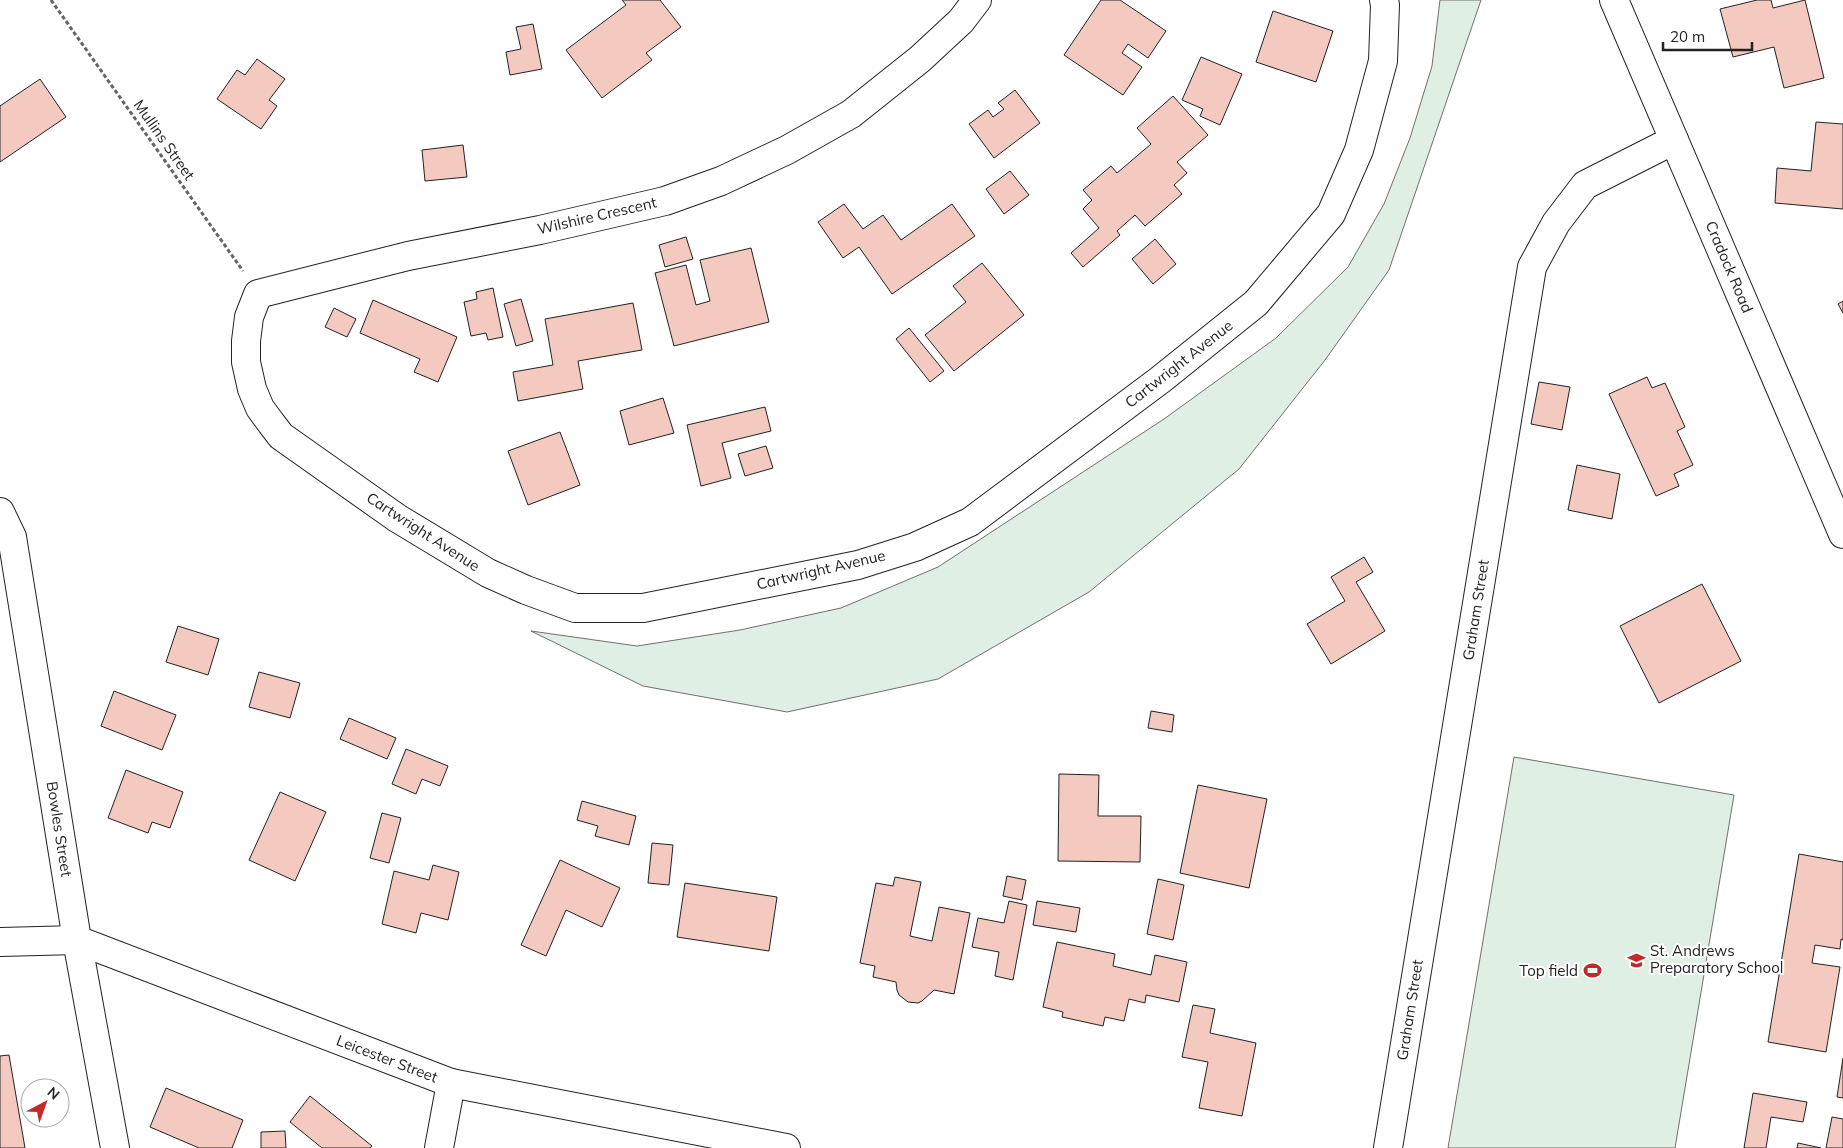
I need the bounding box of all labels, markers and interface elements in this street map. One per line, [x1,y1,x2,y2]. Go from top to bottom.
scale bar [1663,20,1752,52]
text: 20 m [1670,27,1705,46]
street label: Mullins Street [130,96,199,184]
street label: Wilshire Crescent [535,193,658,238]
street label: Cradock Road [1702,218,1757,316]
street label: Cartwright Avenue [1121,316,1236,412]
street label: Cartwright Avenue [363,488,484,575]
street label: Cartwright Avenue [755,545,887,594]
street label: Graham Street [1458,558,1493,662]
street label: Bowles Street [43,780,76,878]
place label: St. Andrews Preparatory School [1650,941,1783,977]
school or university icon: St. Andrews Preparatory School [1626,950,1646,970]
street label: Graham Street [1392,958,1427,1062]
place label: Top field [1519,961,1578,980]
sports icon: Top field [1582,961,1602,981]
street label: Leicester Street [334,1031,440,1087]
north arrow [20,1078,70,1128]
text: N [44,1083,63,1103]

